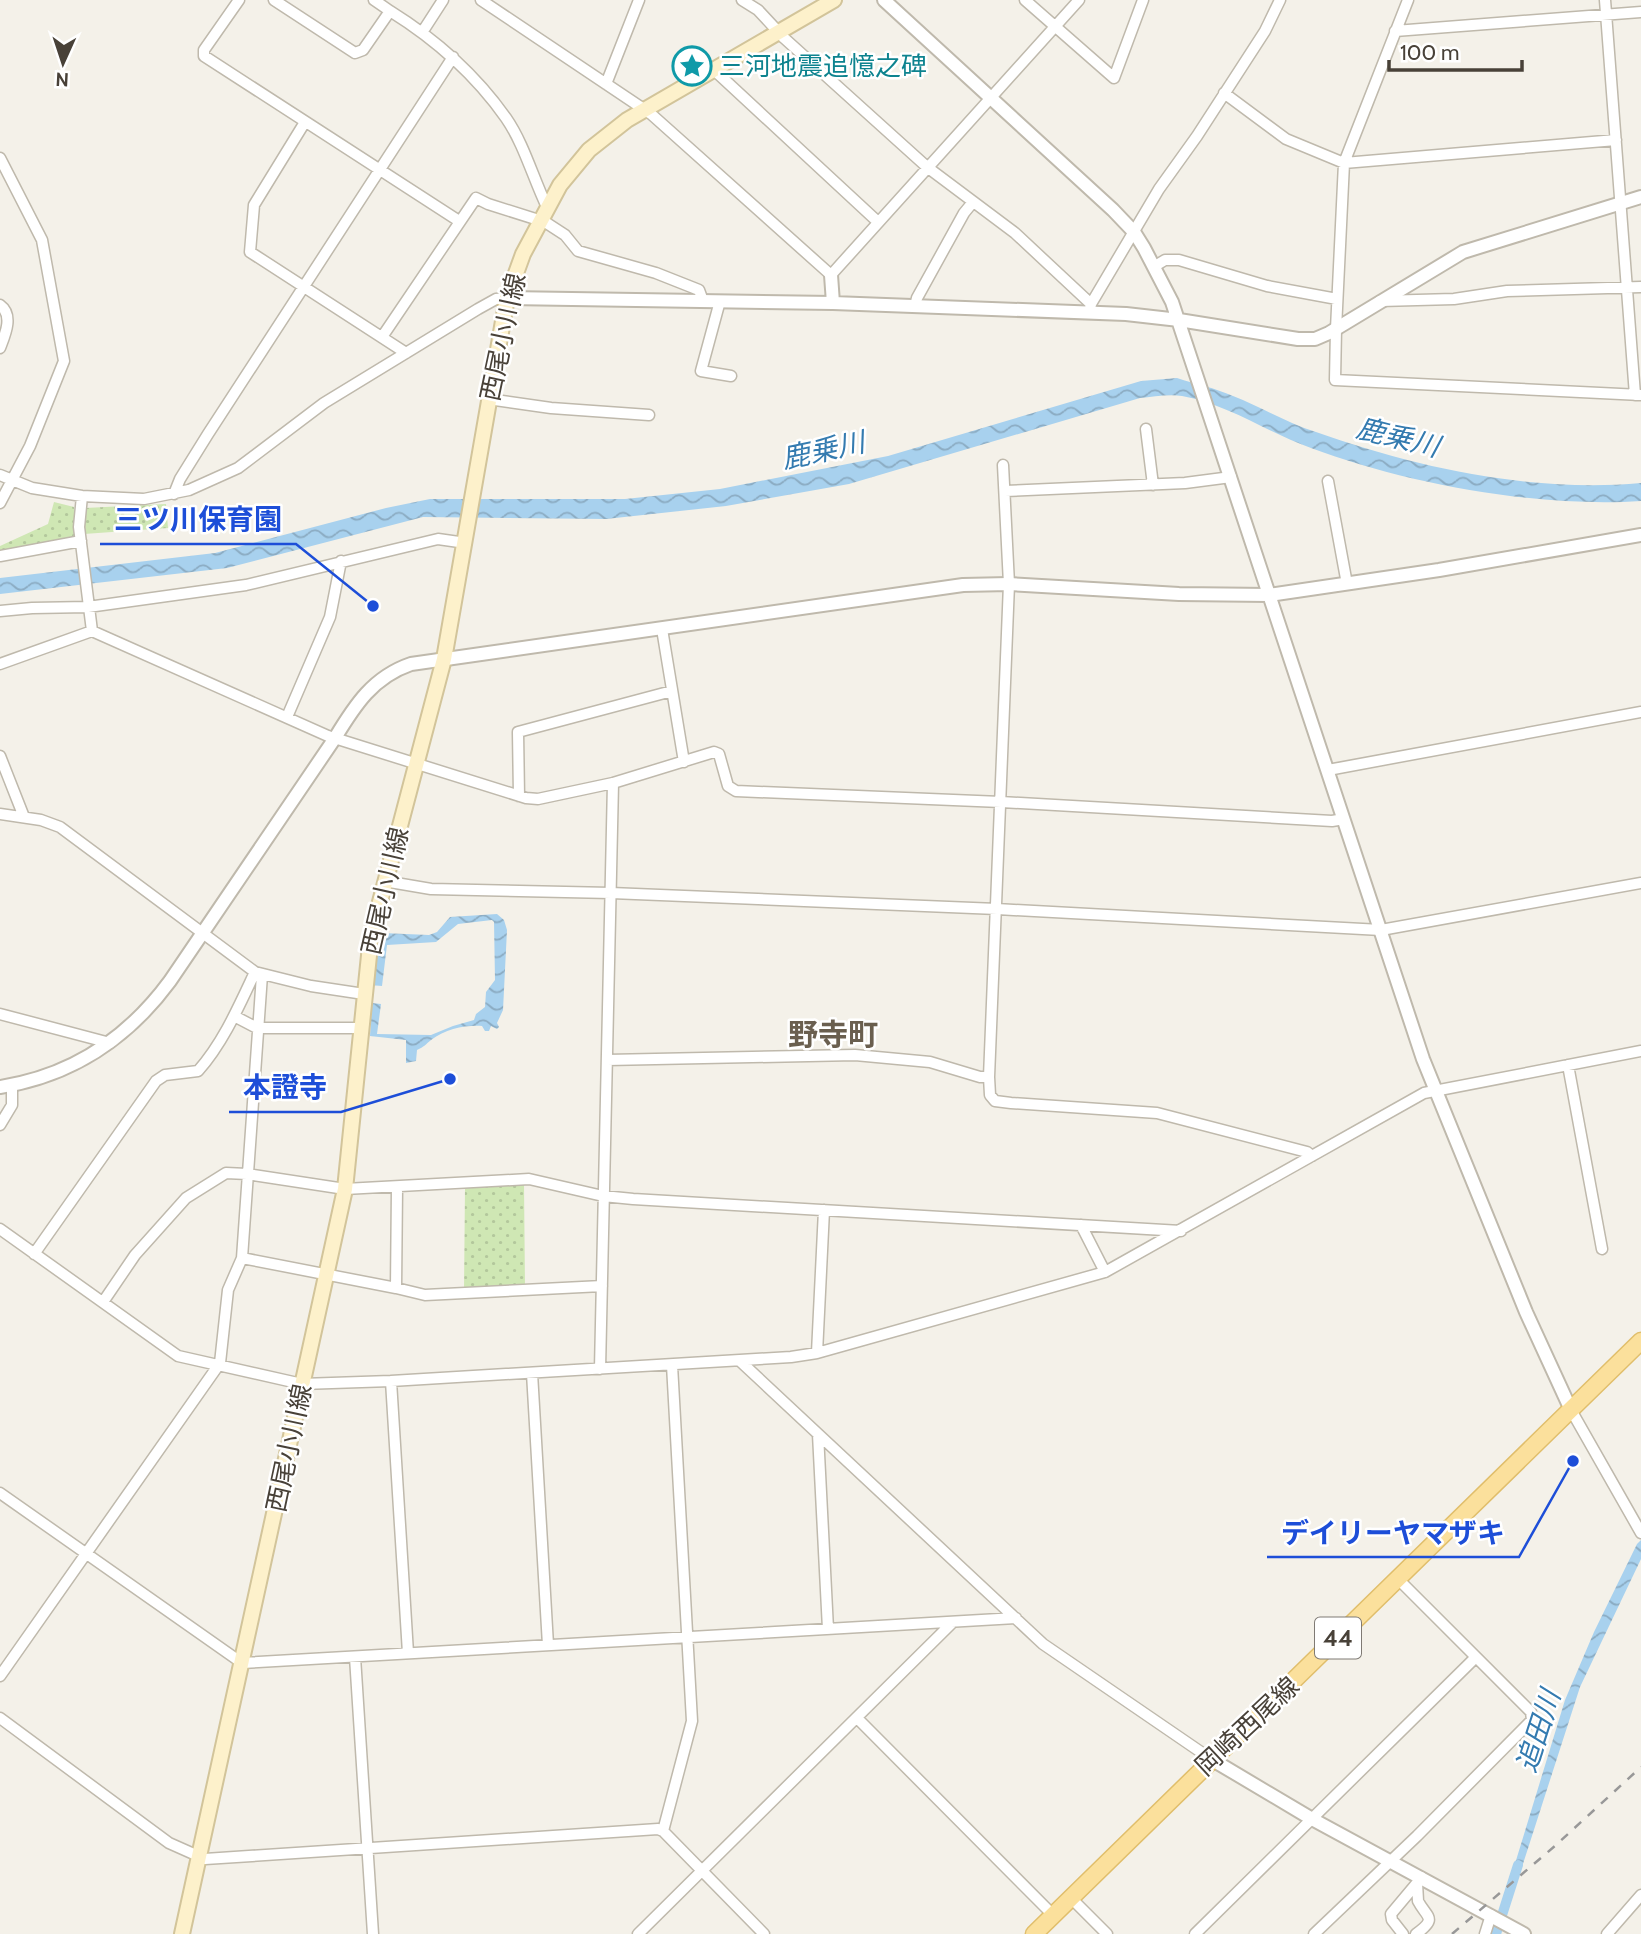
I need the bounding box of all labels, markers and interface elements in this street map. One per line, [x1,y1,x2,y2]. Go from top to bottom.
north arrow [28,28,98,98]
scale bar [1389,28,1522,72]
text: 100 m [1400,40,1459,65]
place icon: 三河地震追憶之碑 [671,45,713,87]
place label: 三河地震追憶之碑 [719,50,927,82]
text: N [55,68,69,91]
street label: 西尾小川線 [474,270,532,404]
water label: 鹿乗川 [1353,410,1446,464]
water label: 鹿乗川 [778,424,871,475]
callout: 三ツ川保育園 [100,495,296,544]
text: 三ツ川保育園 [114,502,282,536]
street label: 西尾小川線 [355,824,415,958]
district label: 野寺町 [788,1016,878,1053]
callout: 本證寺 [229,1063,341,1112]
text: 本證寺 [243,1070,327,1104]
street label: 西尾小川線 [260,1381,318,1515]
callout: デイリーヤマザキ [1267,1508,1519,1557]
text: デイリーヤマザキ [1281,1516,1505,1550]
road number: 44 [1315,1618,1361,1658]
street label: 岡崎西尾線 [1189,1670,1305,1782]
water label: 追田川 [1509,1683,1568,1776]

